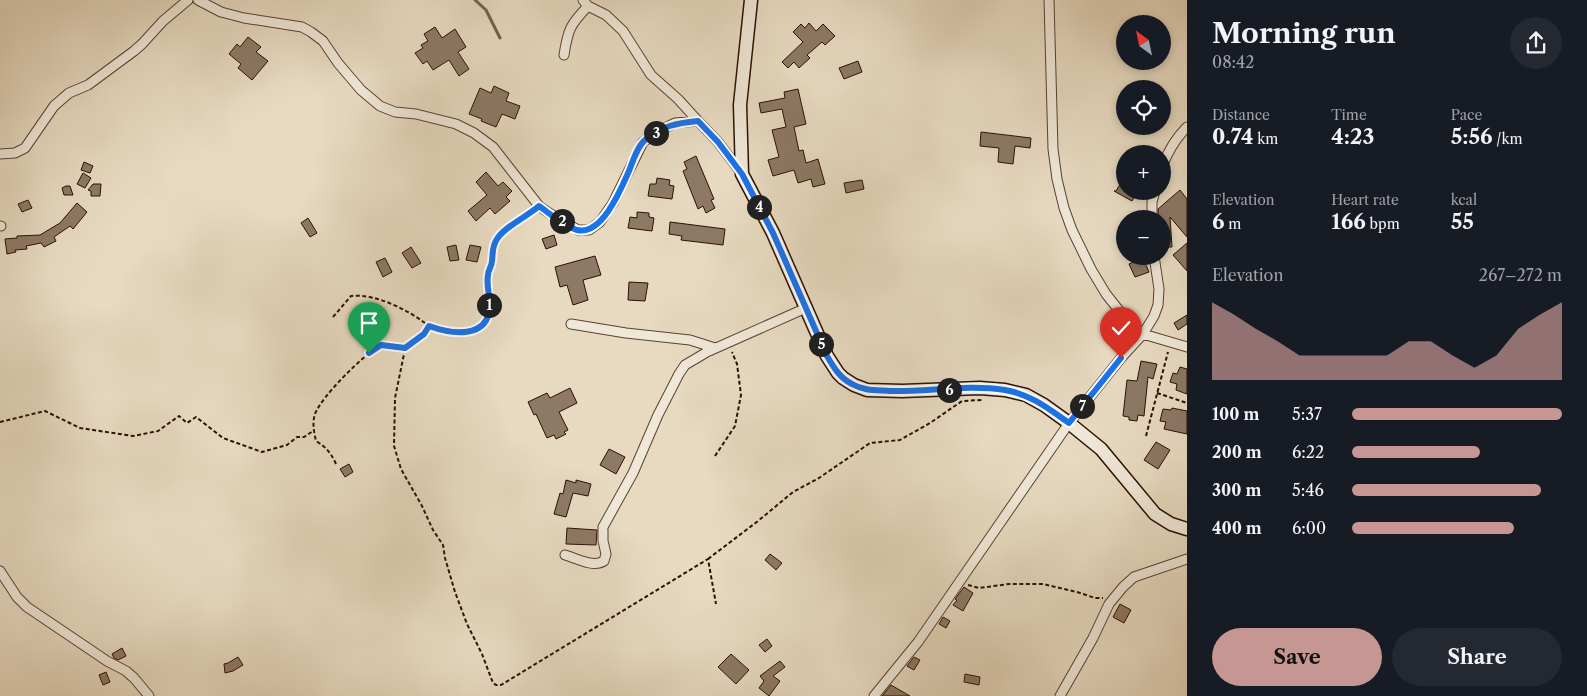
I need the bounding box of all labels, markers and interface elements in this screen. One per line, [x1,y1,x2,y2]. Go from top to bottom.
north arrow [1116,15,1171,70]
map controls [1116,15,1171,265]
text: Morning run [1212,16,1396,50]
button: share [1510,17,1562,69]
text: 08:42 [1212,52,1255,72]
button: locate [1116,80,1171,135]
text: Distance [1212,106,1270,124]
text: Time [1331,106,1367,124]
text: Pace [1451,106,1482,124]
pin: 3 [644,120,668,146]
text: 3 [653,124,660,142]
text: 0.74 [1212,124,1253,149]
text: 4:23 [1331,124,1374,149]
text: 5:56 [1451,124,1493,149]
text: km [1253,130,1278,148]
text: /km [1493,130,1523,148]
button: + [1116,145,1171,200]
text: Elevation [1212,191,1275,209]
text: Heart rate [1331,191,1399,209]
text: kcal [1451,191,1477,209]
pin: 4 [746,194,772,220]
text: 4 [755,198,764,216]
pin: 2 [550,208,574,234]
text: 6 [1212,209,1225,234]
text: 166 [1331,209,1366,234]
text: 55 [1451,209,1474,234]
button: − [1116,210,1171,265]
text: 2 [558,212,567,230]
text: m [1225,215,1241,233]
text: bpm [1366,215,1400,233]
text: Elevation [1212,265,1283,285]
text: 267–272 m [1479,265,1562,285]
pin: 1 [476,292,502,318]
text: 1 [486,296,493,314]
pin [348,302,390,353]
pin [1100,307,1142,358]
icon: arrive [355,309,383,337]
icon: check [1107,314,1135,342]
pin: 5 [808,332,834,356]
text: 5 [818,335,825,353]
pin: 6 [936,378,962,402]
text: 6 [945,381,954,399]
pin: 7 [1070,394,1094,418]
text: 7 [1079,397,1086,415]
text: 100 m [1212,404,1259,424]
text: 5:37 [1292,404,1322,424]
text: 200 m [1212,442,1262,462]
text: 6:22 [1292,442,1324,462]
text: 300 m [1212,480,1261,500]
text: 5:46 [1292,480,1324,500]
text: 400 m [1212,518,1262,538]
text: 6:00 [1292,518,1326,538]
button: Save [1212,628,1382,686]
button: Share [1392,628,1562,686]

